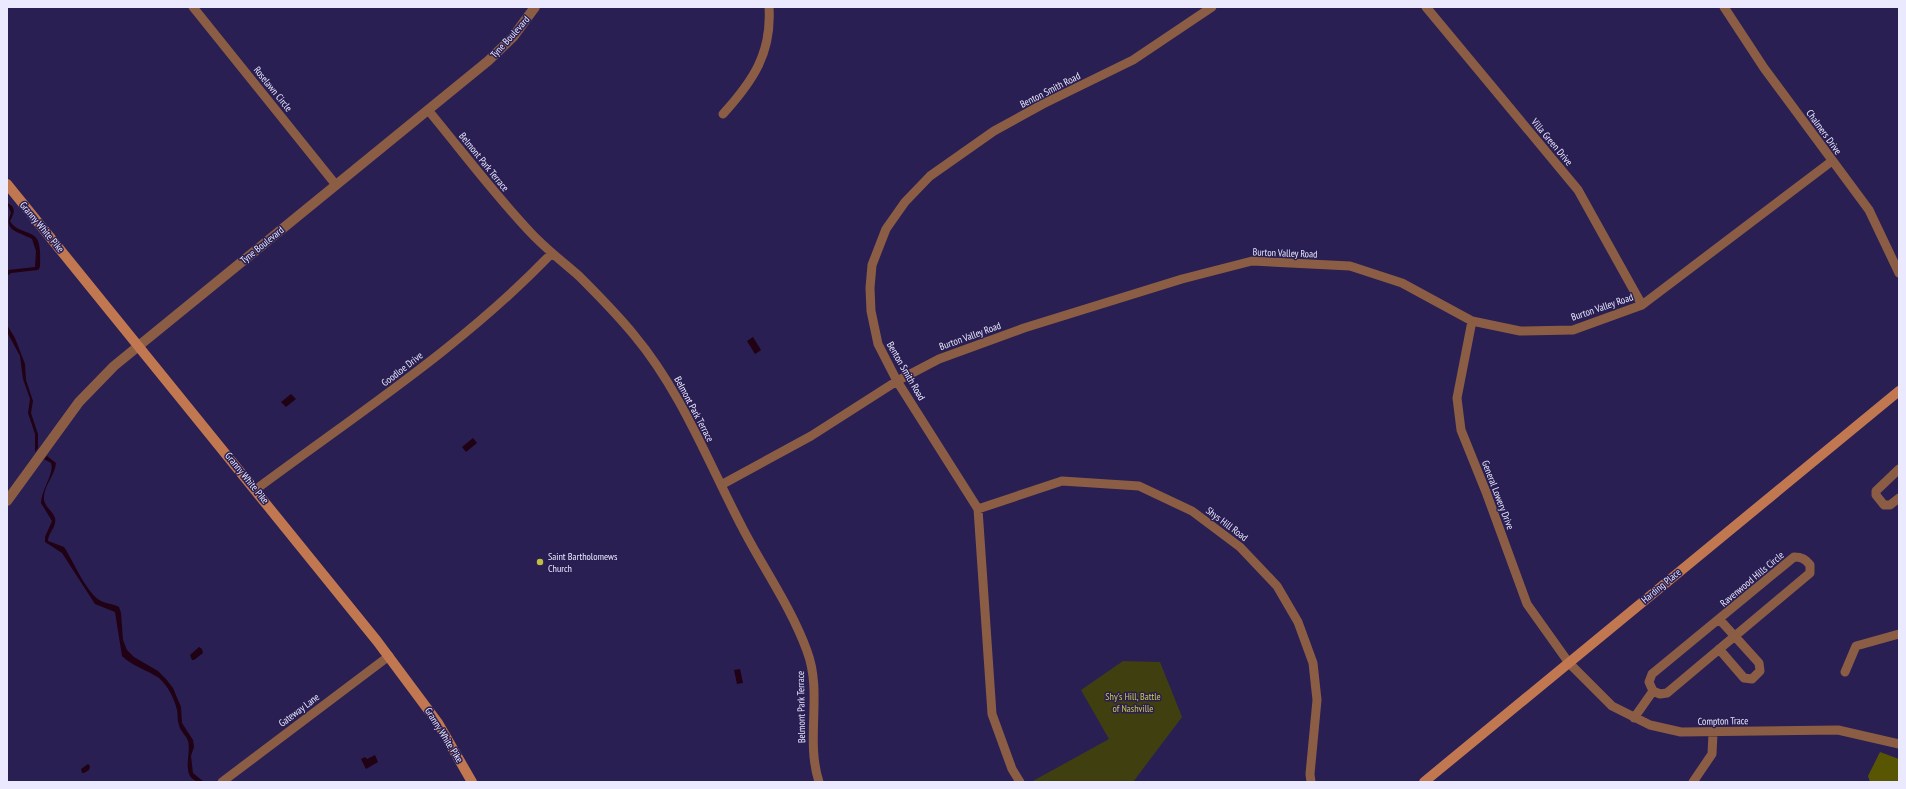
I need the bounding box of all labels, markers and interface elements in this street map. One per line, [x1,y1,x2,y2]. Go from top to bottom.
street label: Tyne Boulevard [488,13,532,61]
street label: Roselawn Circle [251,64,295,114]
street label: Benton Smith Road [1018,69,1082,111]
street label: Chalmers Drive [1803,107,1845,157]
street label: Villa Green Drive [1528,115,1576,168]
street label: Belmont Park Terrace [456,130,512,194]
street label: Granny White Pike [17,199,67,255]
street label: Tyne Boulevard [238,223,286,267]
street label: Burton Valley Road [1252,245,1318,261]
street label: Burton Valley Road [1569,290,1635,324]
street label: Burton Valley Road [937,319,1003,353]
street label: Benton Smith Road [884,339,928,403]
street label: Goodloe Drive [379,349,425,389]
street label: Belmont Park Terrace [671,374,717,444]
street label: Granny White Pike [222,450,272,506]
street label: General Lowery Drive [1479,459,1517,531]
street label: Shys Hill Road [1203,504,1251,544]
street label: Ravenwood Hills Circle [1717,549,1787,609]
place label: Saint Bartholomews Church [548,550,618,575]
marker: Saint Bartholomews Church [535,557,545,567]
street label: Harding Place [1639,566,1683,606]
street label: Belmont Park Terrace [794,671,808,743]
street label: Gateway Lane [276,690,322,730]
park label: Shy's Hill, Battle of Nashville [1105,690,1161,715]
street label: Granny White Pike [422,705,466,765]
street label: Compton Trace [1698,714,1748,728]

